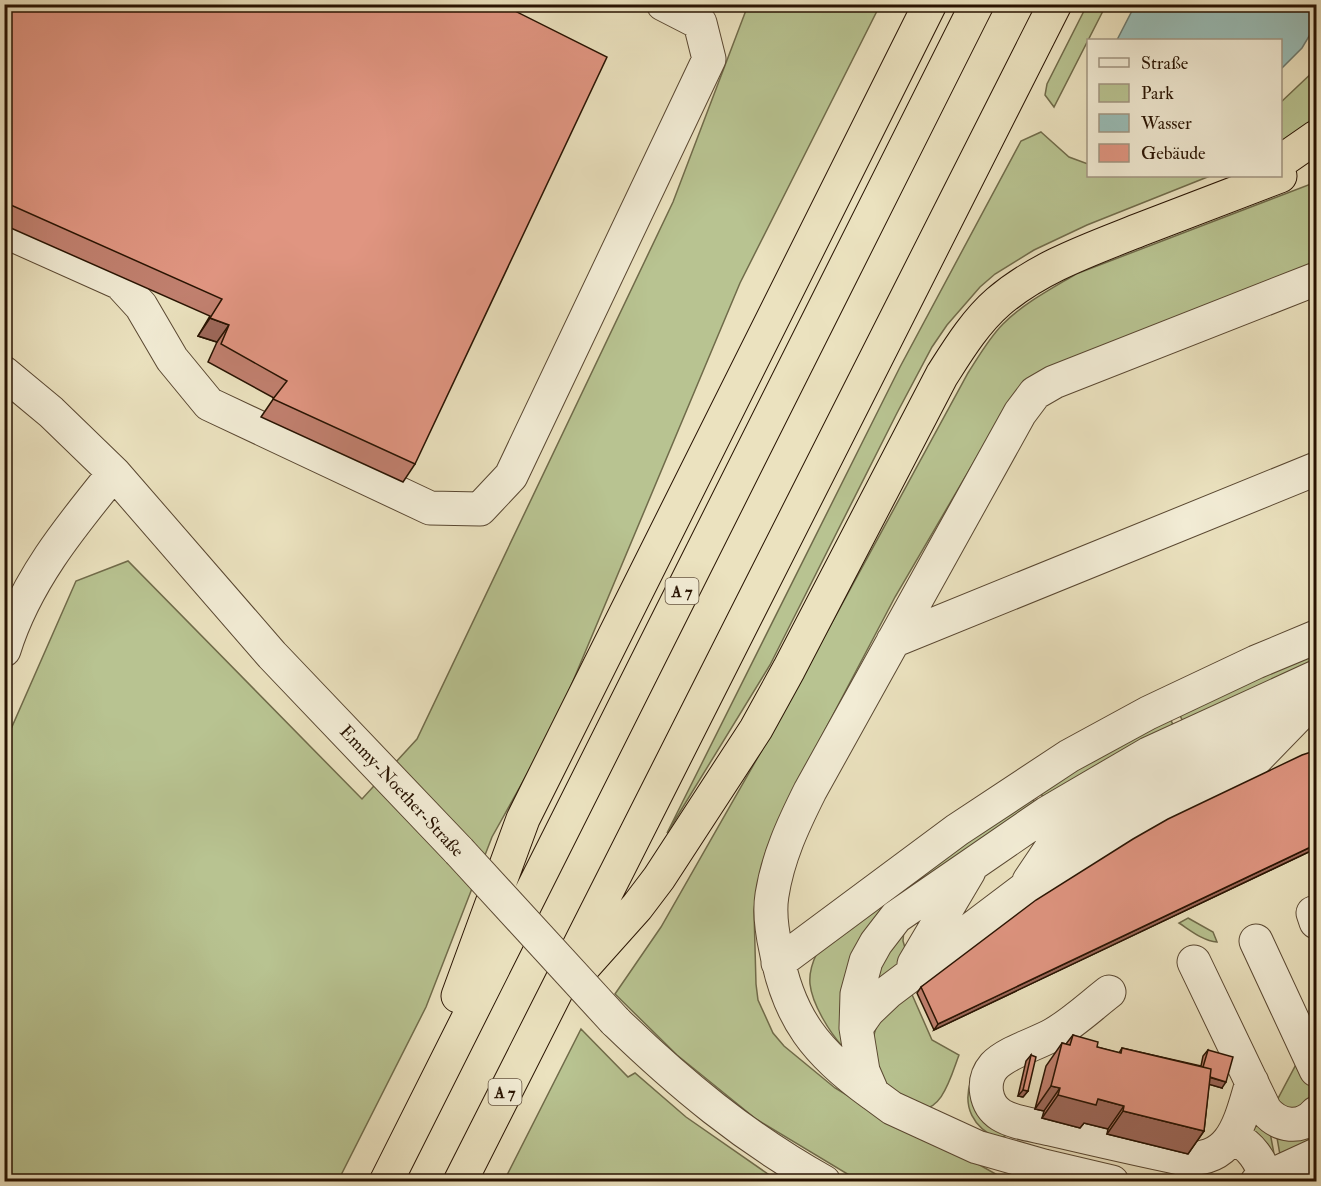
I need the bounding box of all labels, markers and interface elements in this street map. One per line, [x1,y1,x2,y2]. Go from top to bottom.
legend [1087,39,1282,177]
text: Straße [1141,52,1189,75]
text: Park [1141,82,1174,105]
text: Wasser [1140,112,1192,135]
text: Gebäude [1141,142,1206,165]
road number: A 7 [666,578,698,604]
street label: Emmy-Noether-Straße [334,720,469,863]
road number: A 7 [488,1079,522,1105]

